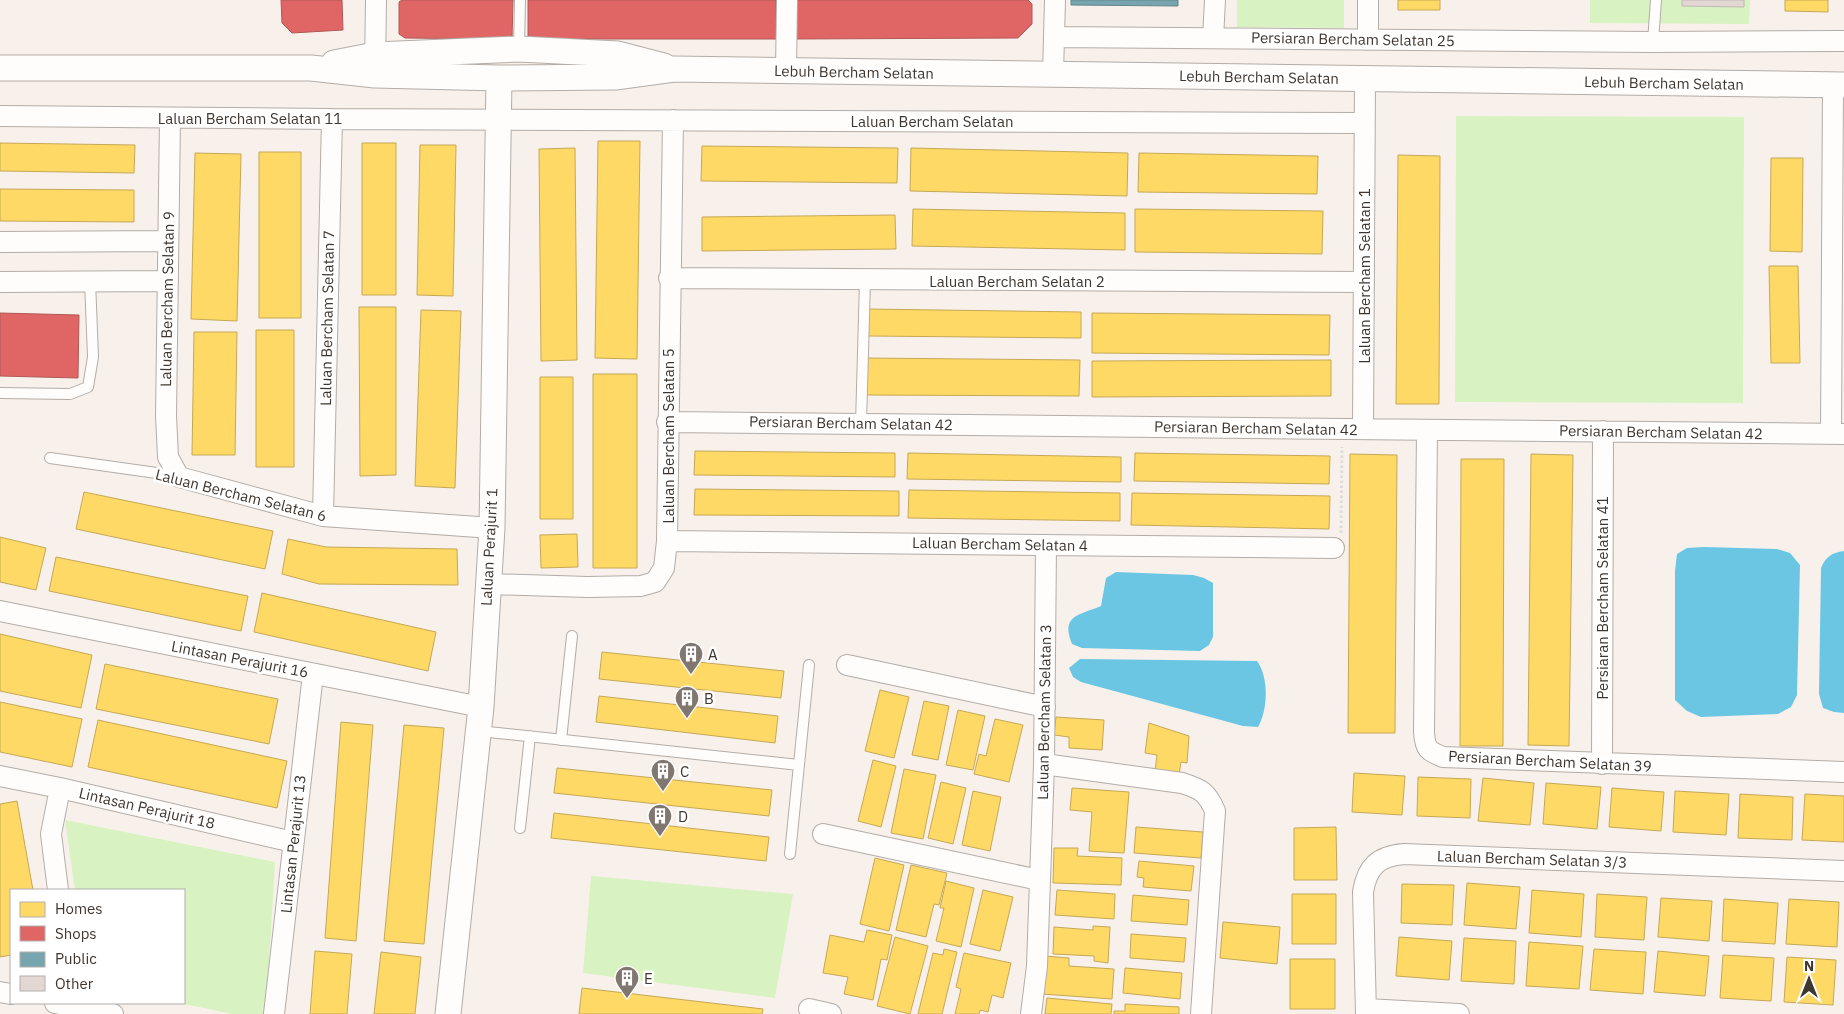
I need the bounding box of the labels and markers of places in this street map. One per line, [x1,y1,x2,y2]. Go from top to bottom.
building icon: A [678,641,704,675]
place label: A [708,645,718,664]
building icon: B [674,685,700,719]
place label: B [704,689,714,708]
building icon: C [650,758,676,792]
place label: C [680,762,689,781]
building icon: D [647,803,673,837]
place label: D [678,807,688,826]
building icon: E [614,965,640,999]
place label: E [644,969,653,988]

